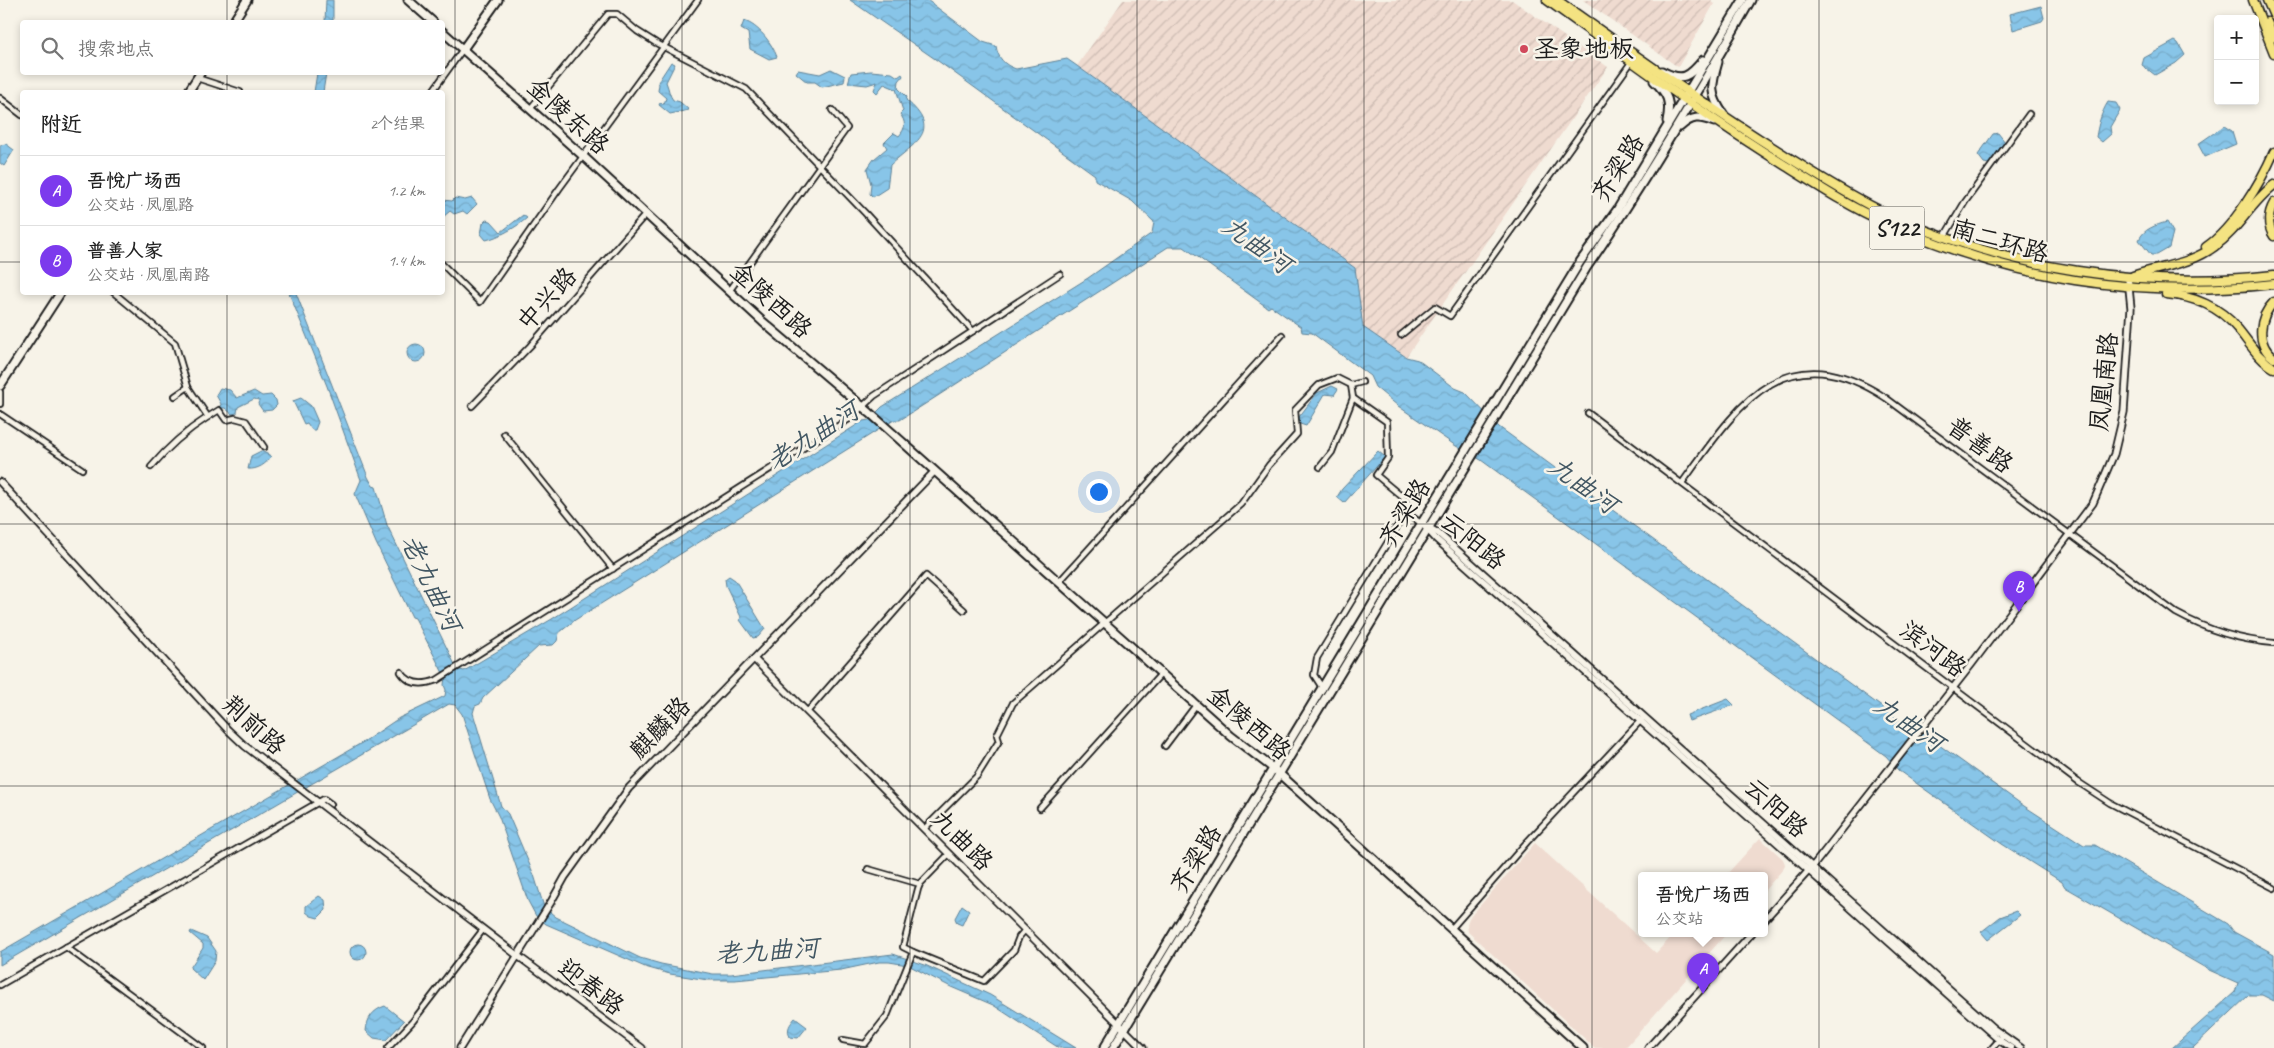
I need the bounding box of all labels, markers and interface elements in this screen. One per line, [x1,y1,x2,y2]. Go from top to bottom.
map controls [2214,15,2259,105]
button: + [2214,15,2259,60]
search box [20,20,445,75]
place label: 圣象地板 [1534,33,1634,65]
icon: search [38,34,66,62]
text: 搜索地点 [78,37,154,61]
marker: 圣象地板 [1518,43,1530,55]
button: − [2214,60,2259,105]
street label: 金陵东路 [520,71,616,161]
text: 附近 [40,111,82,137]
text: 2个结果 [370,114,425,134]
street label: 齐梁路 [1585,128,1651,208]
text: 吾悦广场西 [87,169,182,193]
text: A [52,181,60,201]
text: 1.2 km [388,181,425,201]
text: 公交站 · 凤凰路 [87,195,194,215]
road number: S122 [1870,207,1924,250]
water label: 九曲河 [1216,209,1301,284]
street label: 南二环路 [1948,212,2052,270]
text: 普善人家 [87,239,163,263]
text: B [52,251,60,271]
text: 1.4 km [388,251,425,271]
street label: 金陵西路 [723,255,819,345]
street label: 中兴路 [510,260,584,338]
text: 公交站 · 凤凰南路 [87,265,210,285]
street label: 凤凰南路 [2083,331,2125,433]
water label: 老九曲河 [760,392,869,478]
street label: 普善路 [1940,410,2020,480]
water label: 九曲河 [1542,449,1627,524]
street label: 齐梁路 [1372,473,1438,553]
your location [1086,479,1112,505]
street label: 云阳路 [1434,505,1512,577]
water label: 老九曲河 [393,529,470,641]
pin: B [2003,571,2035,612]
street label: 滨河路 [1893,614,1973,684]
street label: 金陵西路 [1200,679,1298,767]
street label: 荆前路 [215,688,293,762]
water label: 九曲河 [1868,688,1954,762]
street label: 麒麟路 [622,690,698,766]
street label: 云阳路 [1737,771,1815,845]
street label: 九曲路 [924,802,1000,878]
street label: 齐梁路 [1163,819,1229,899]
popup [1638,872,1768,937]
text: 吾悦广场西 [1655,883,1751,907]
text: 公交站 [1655,909,1704,929]
water label: 老九曲河 [714,931,824,971]
street label: 迎春路 [551,952,631,1022]
pin: A [1687,953,1719,994]

